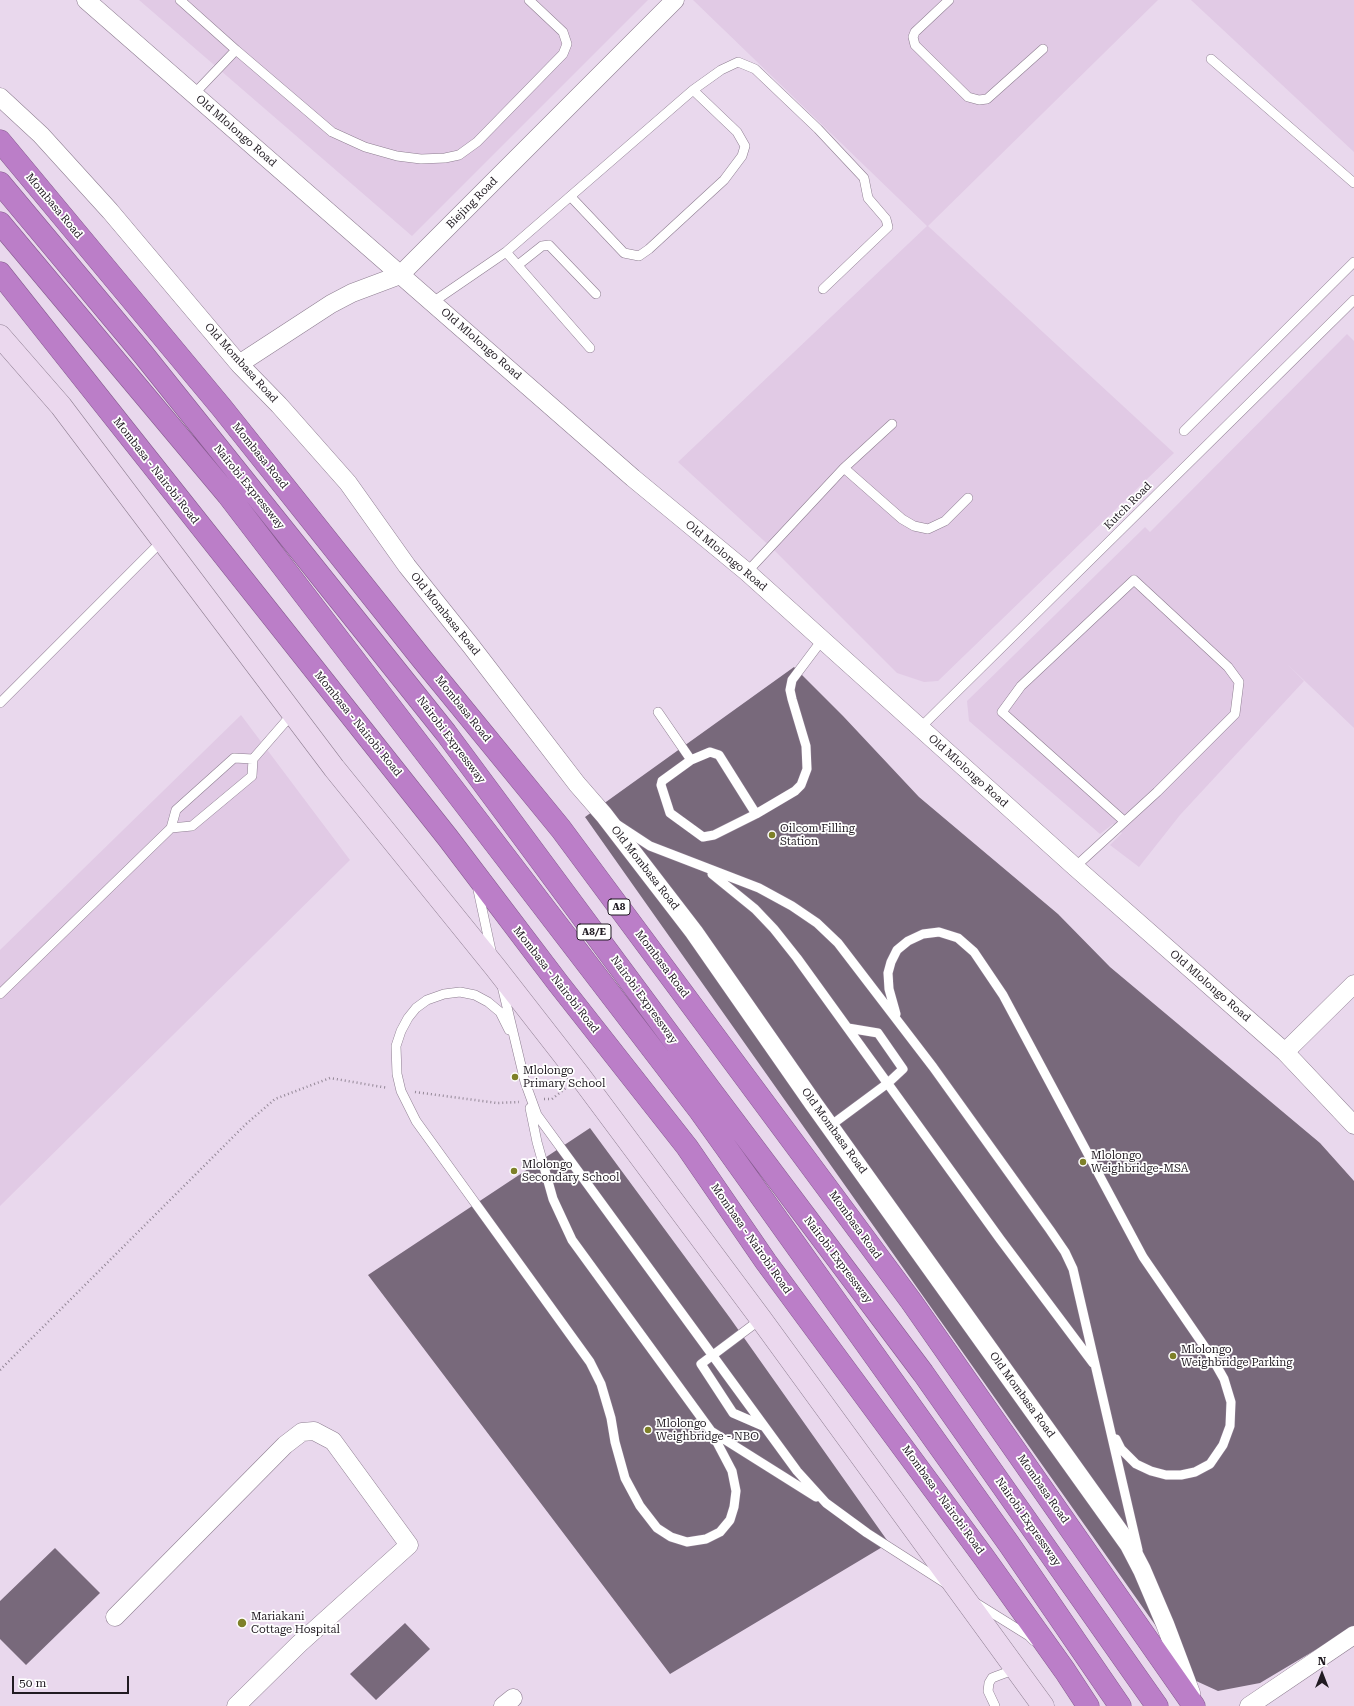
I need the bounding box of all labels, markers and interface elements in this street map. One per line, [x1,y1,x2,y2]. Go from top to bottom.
street label: Old Mlolongo Road [193,92,279,170]
street label: Mombasa Road [23,171,85,241]
street label: Biejing Road [444,175,500,231]
street label: Old Mlolongo Road [438,305,524,383]
street label: Old Mombasa Road [202,320,280,406]
street label: Mombasa - Nairobi Road [110,415,202,527]
street label: Mombasa Road [229,420,291,492]
street label: Nairobi Expressway [211,442,287,532]
street label: Kutch Road [1102,480,1154,532]
street label: Old Mlolongo Road [683,518,769,594]
street label: Old Mombasa Road [408,570,482,658]
street label: Mombasa - Nairobi Road [312,669,404,779]
street label: Mombasa Road [432,673,494,745]
street label: Nairobi Expressway [414,694,488,786]
street label: Old Mlolongo Road [926,732,1010,810]
place label: Oilcom Filling Station [780,822,855,848]
street label: Old Mombasa Road [608,823,682,913]
marker: Oilcom Filling Station [767,830,777,840]
road number: A8 [608,899,630,915]
street label: Mombasa - Nairobi Road [510,924,602,1036]
road number: A8/E [577,924,611,940]
street label: Mombasa Road [632,928,692,1000]
street label: Old Mlolongo Road [1167,947,1253,1025]
street label: Nairobi Expressway [608,954,680,1046]
place label: Mlolongo Primary School [523,1064,605,1090]
marker: Mlolongo Primary School [510,1072,520,1082]
street label: Old Mombasa Road [798,1086,870,1176]
place label: Mlolongo Weighbridge-MSA [1091,1149,1188,1175]
marker: Mlolongo Weighbridge-MSA [1078,1157,1088,1167]
place label: Mlolongo Secondary School [522,1158,619,1184]
marker: Mlolongo Secondary School [509,1166,519,1176]
street label: Mombasa - Nairobi Road [708,1181,794,1297]
street label: Mombasa Road [826,1188,884,1262]
street label: Nairobi Expressway [801,1214,875,1306]
place label: Mlolongo Weighbridge Parking [1181,1343,1292,1369]
street label: Old Mombasa Road [986,1350,1058,1440]
marker: Mlolongo Weighbridge Parking [1168,1351,1178,1361]
place label: Mlolongo Weighbridge - NBO [656,1417,759,1443]
marker: Mlolongo Weighbridge - NBO [643,1425,653,1435]
street label: Mombasa - Nairobi Road [899,1443,987,1557]
street label: Mombasa Road [1014,1452,1072,1526]
street label: Nairobi Expressway [992,1475,1064,1569]
place label: Mariakani Cottage Hospital [251,1610,340,1636]
marker: Mariakani Cottage Hospital [236,1617,248,1629]
north arrow [1302,1654,1342,1694]
text: N [1318,1655,1326,1668]
scale bar [14,1668,131,1694]
text: 50 m [19,1676,46,1690]

